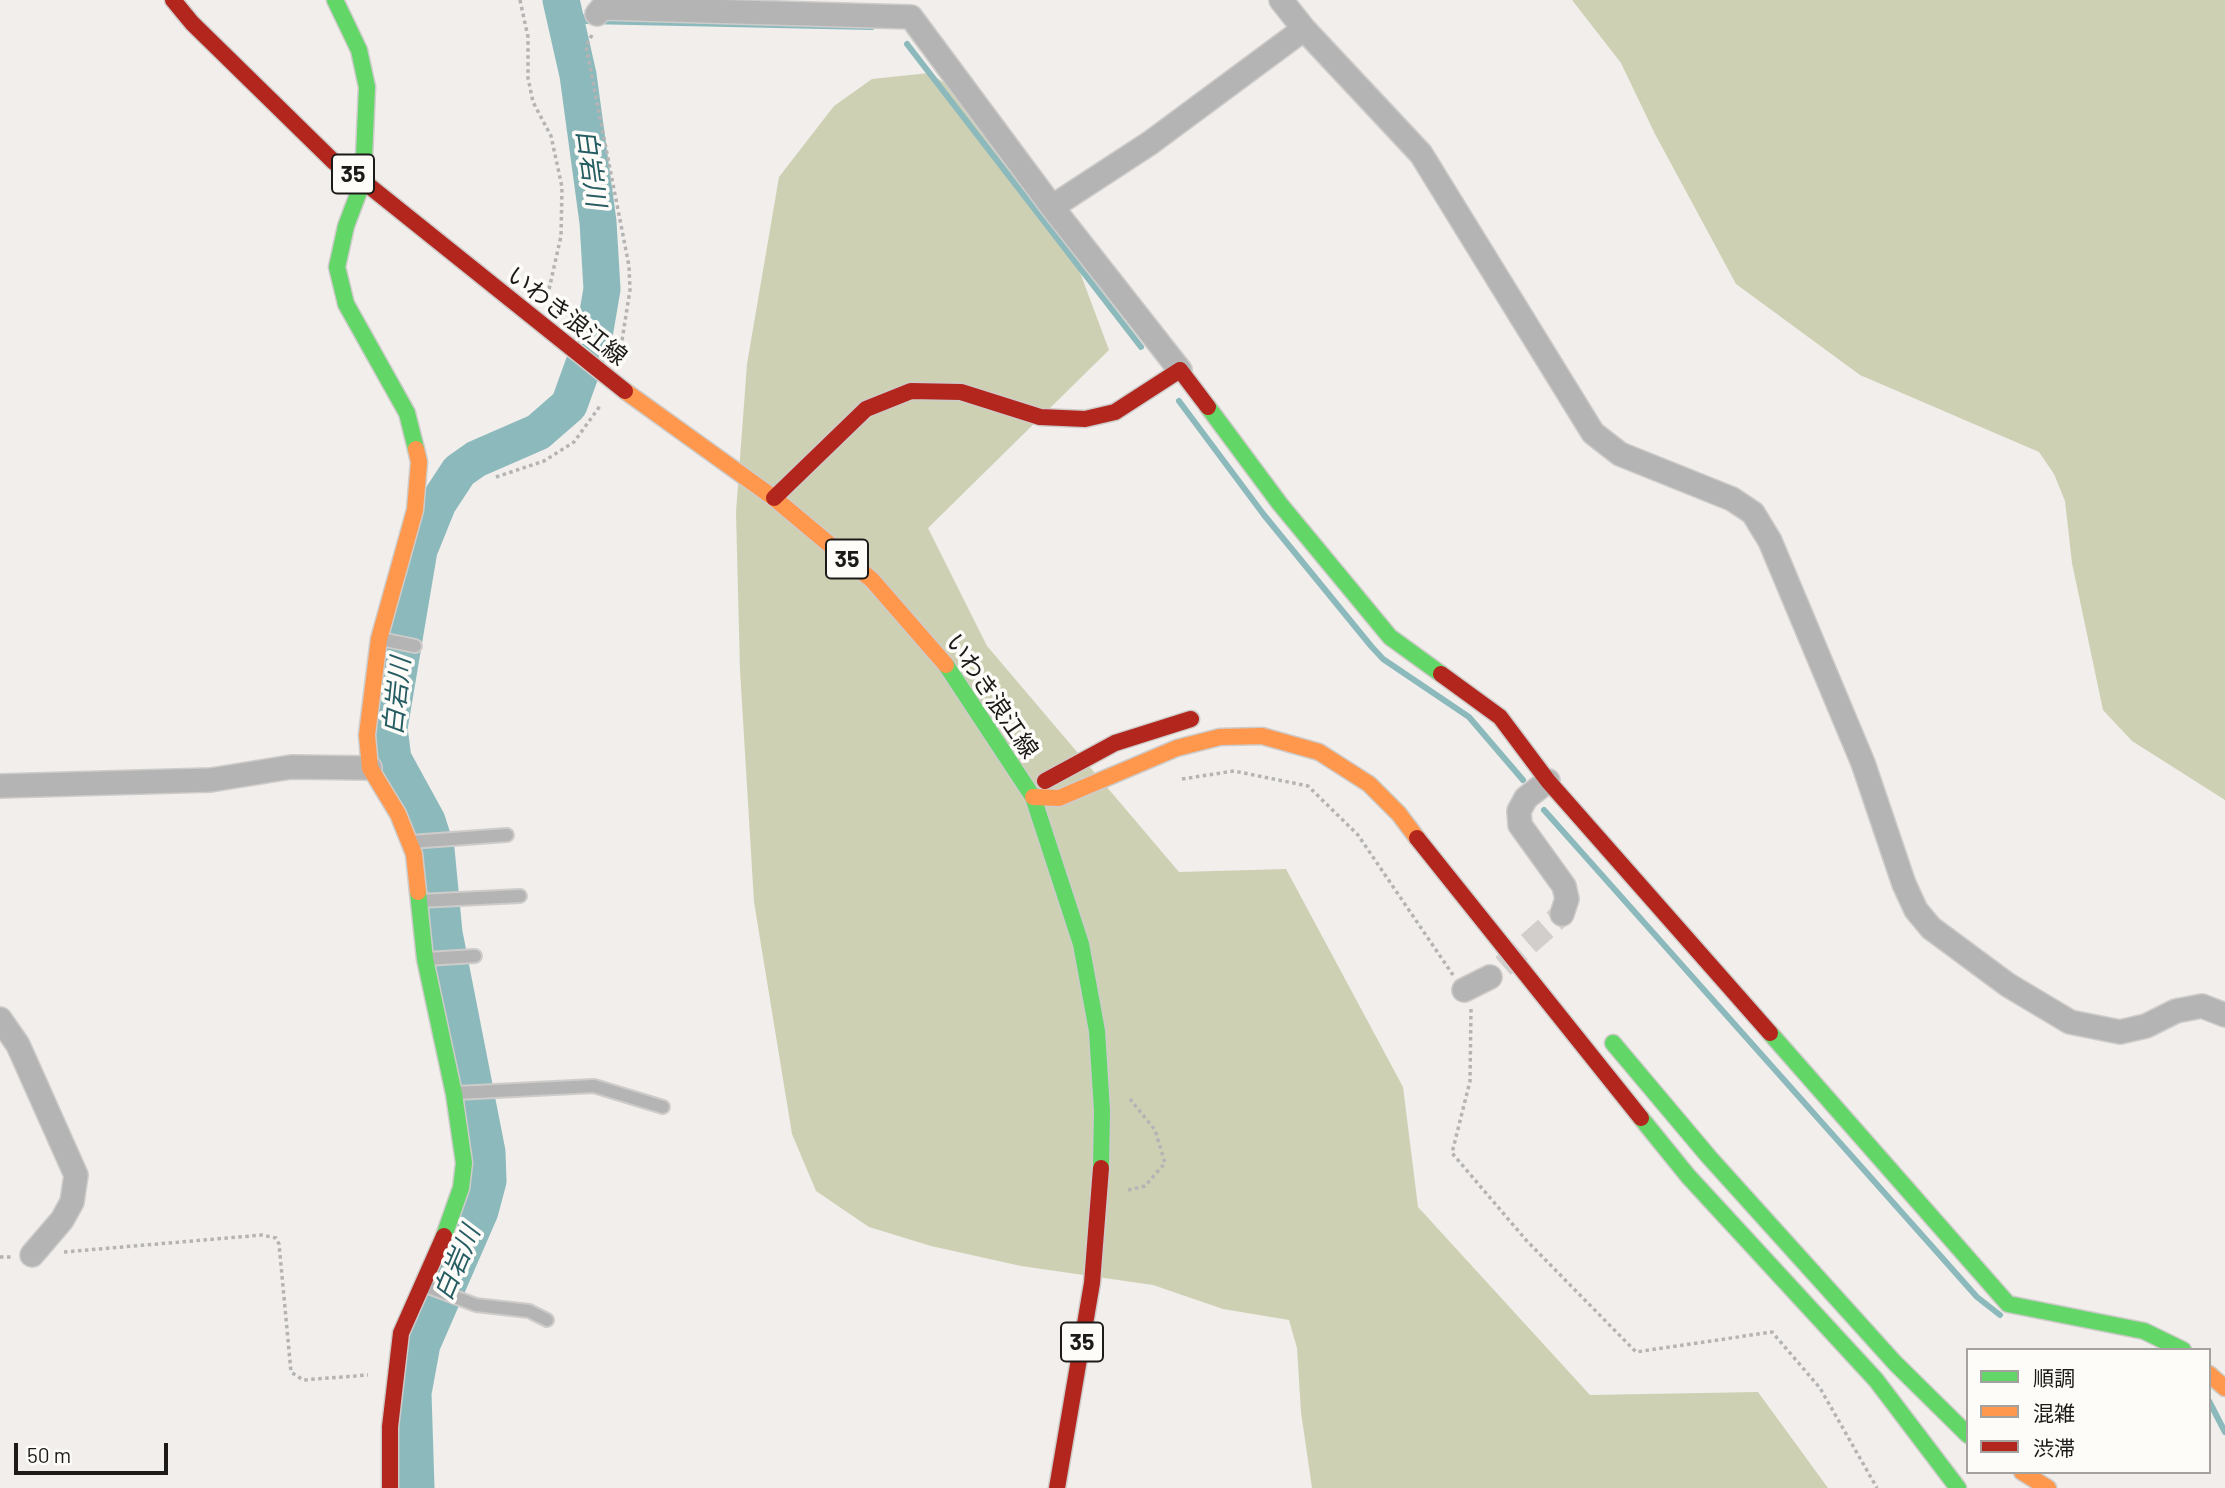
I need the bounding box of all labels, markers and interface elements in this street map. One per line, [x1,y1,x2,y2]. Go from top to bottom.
water label: 白岩川 [570,127,612,209]
road number: 35 [332,154,374,194]
street label: いわき浪江線 [501,260,633,372]
road number: 35 [826,540,868,579]
street label: いわき浪江線 [940,628,1044,764]
water label: 白岩川 [377,656,417,736]
water label: 白岩川 [427,1221,487,1305]
road number: 35 [1061,1322,1103,1362]
legend [1966,1348,2211,1474]
text: 順調 [2033,1365,2075,1390]
text: 混雑 [2033,1400,2075,1425]
scale bar [18,1428,172,1472]
text: 渋滞 [2033,1435,2075,1460]
text: 50 m [27,1442,71,1467]

